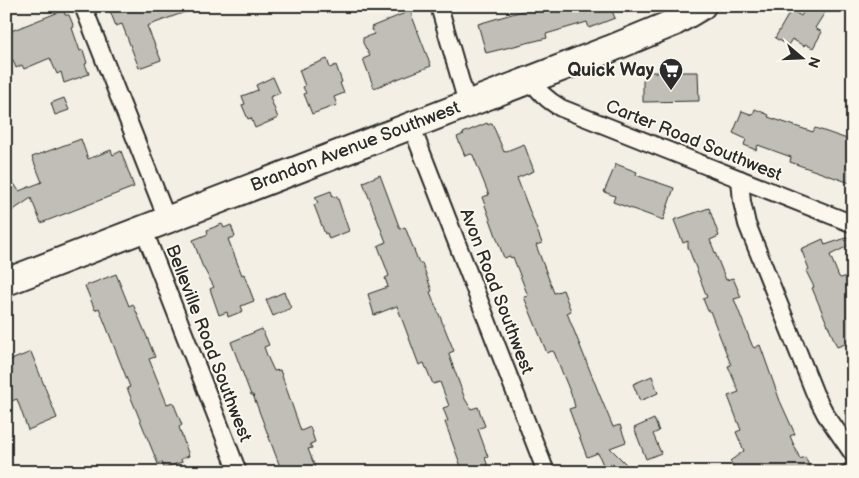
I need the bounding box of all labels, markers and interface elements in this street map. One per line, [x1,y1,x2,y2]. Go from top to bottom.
north arrow [776,32,826,82]
text: N [804,54,824,70]
supermarket icon: Quick Way [658,57,684,91]
place label: Quick Way [567,60,655,81]
street label: Carter Road Southwest [603,95,785,186]
street label: Brandon Avenue Southwest [247,97,463,196]
street label: Avon Road Southwest [455,205,538,377]
street label: Belleville Road Southwest [161,242,256,445]

